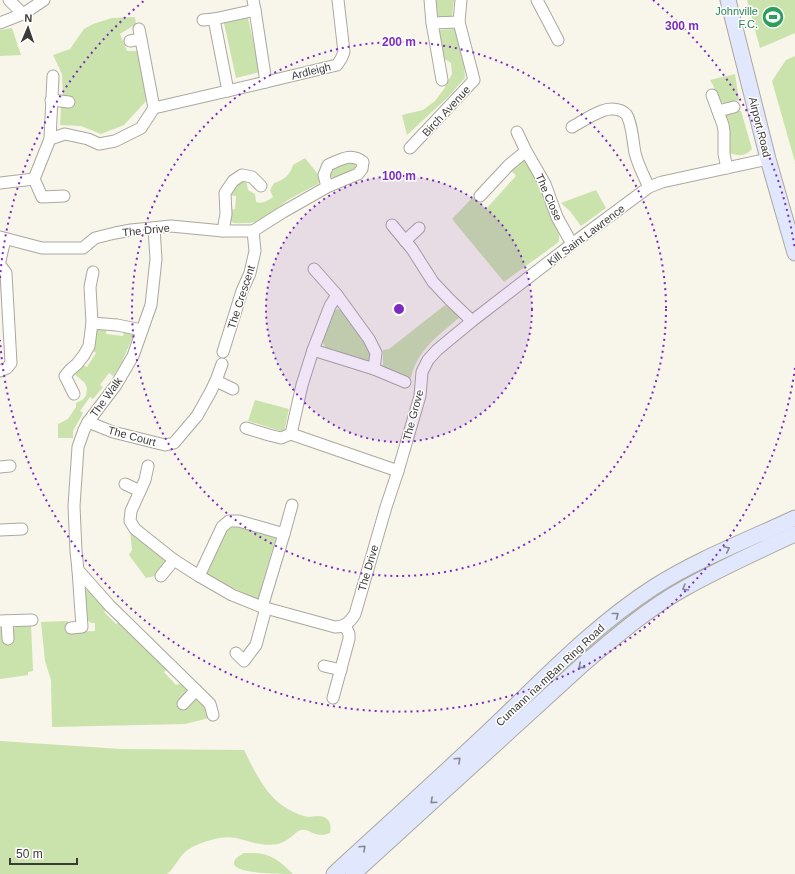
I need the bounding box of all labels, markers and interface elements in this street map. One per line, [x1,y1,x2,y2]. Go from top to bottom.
sports icon: Johnville F.C. [760,4,786,30]
place label: Johnville F.C. [715,5,758,30]
north arrow [8,8,48,48]
text: N [24,12,33,24]
text: 300 m [665,19,699,33]
text: 200 m [382,35,416,49]
street label: Ardleigh [290,60,332,82]
street label: Birch Avenue [420,83,472,139]
street label: Airport Road [747,96,773,158]
text: 100 m [382,169,416,183]
street label: The Close [533,172,565,222]
street label: Kill Saint Lawrence [545,202,627,268]
street label: The Drive [122,222,170,238]
street label: The Crescent [225,264,257,330]
centre of rings [392,302,406,316]
street label: The Walk [88,374,125,419]
street label: The Grove [400,388,426,442]
street label: The Court [107,424,157,448]
street label: The Drive [356,543,380,593]
one-way arrow [723,546,731,554]
one-way arrow [682,584,689,591]
one-way arrow [611,613,618,620]
street label: Cumann na mBan Ring Road [493,622,607,728]
one-way arrow [578,661,586,669]
one-way arrow [453,757,461,764]
one-way arrow [430,796,438,804]
scale bar [10,840,77,866]
one-way arrow [358,845,365,852]
text: 50 m [16,847,43,861]

